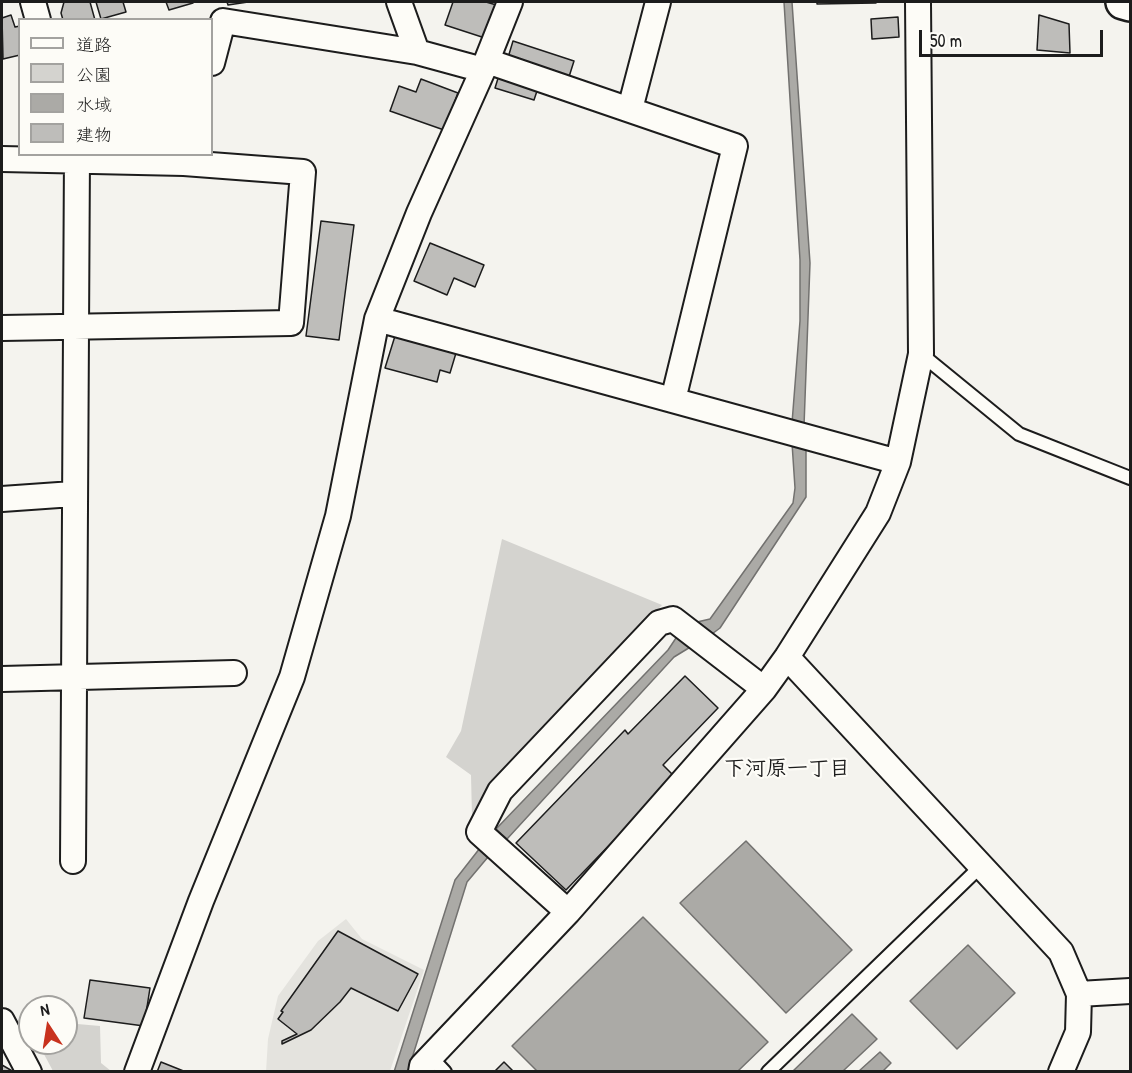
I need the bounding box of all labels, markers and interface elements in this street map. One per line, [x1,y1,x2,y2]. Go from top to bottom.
legend [18,18,213,156]
scale bar [922,18,1106,56]
text: 50 m [930,28,962,53]
text: 道路 [76,32,112,57]
text: 公園 [76,62,112,87]
text: 水域 [76,92,112,117]
text: 建物 [76,122,112,147]
district label: 下河原一丁目 [724,756,850,782]
north arrow [18,995,78,1055]
text: N [38,998,51,1021]

